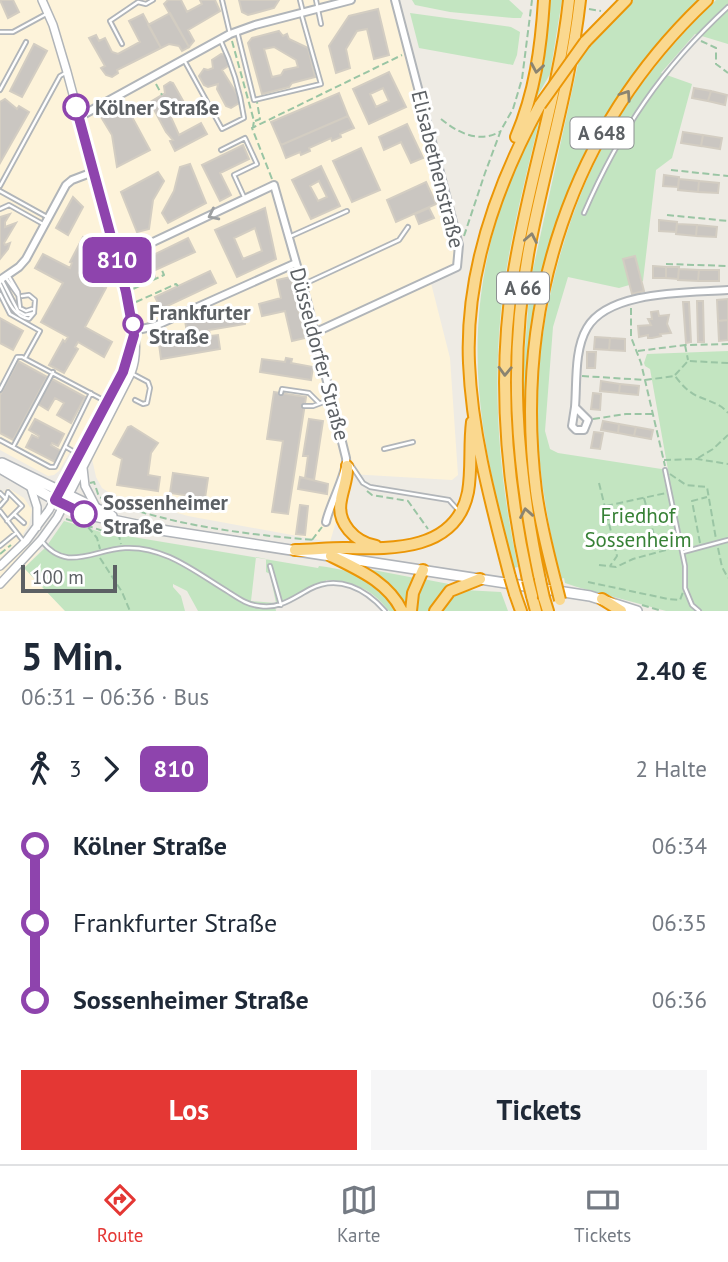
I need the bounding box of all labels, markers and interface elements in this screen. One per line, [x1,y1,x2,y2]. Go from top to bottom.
one-way arrow [530,62,545,74]
street label: Elisabethenstraße [405,87,471,251]
one-way arrow [618,90,630,103]
marker: Kölner Straße [63,94,89,120]
place label: Kölner Straße [95,94,219,121]
road number: A 648 [570,118,634,148]
one-way arrow [208,206,220,220]
one-way arrow [523,232,538,244]
line badge: 810 [77,237,157,283]
text: 810 [97,244,137,275]
street label: Düsseldorfer Straße [284,265,356,443]
road number: A 66 [497,272,549,304]
place label: Frankfurter Straße [149,299,251,350]
marker: Frankfurter Straße [123,314,143,334]
one-way arrow [497,365,512,376]
place label: Sossenheimer Straße [103,489,229,540]
marker: Sossenheimer Straße [71,501,97,527]
park label: Friedhof Sossenheim [584,502,692,553]
one-way arrow [520,507,535,519]
scale bar [21,562,117,594]
text: 100 m [32,565,84,589]
text: 5 Min. [21,631,123,680]
text: 2.40 € [635,654,707,687]
text: 06:31 – 06:36 · Bus [21,682,209,711]
icon: walk [21,750,59,788]
icon: forward [92,750,130,788]
text: 810 [154,753,194,784]
text: 3 [69,754,82,783]
text: 2 Halte [636,754,707,783]
text: Kölner Straße [73,829,227,862]
text: 06:34 [652,831,707,860]
text: Frankfurter Straße [73,906,277,939]
text: 06:35 [652,908,707,937]
text: Sossenheimer Straße [73,983,309,1016]
text: 06:36 [652,985,707,1014]
button: Los [21,1070,357,1150]
button: Tickets [371,1070,707,1150]
tab: Route [97,1181,143,1247]
tab: Karte [337,1181,380,1247]
tab: Tickets [574,1181,631,1247]

